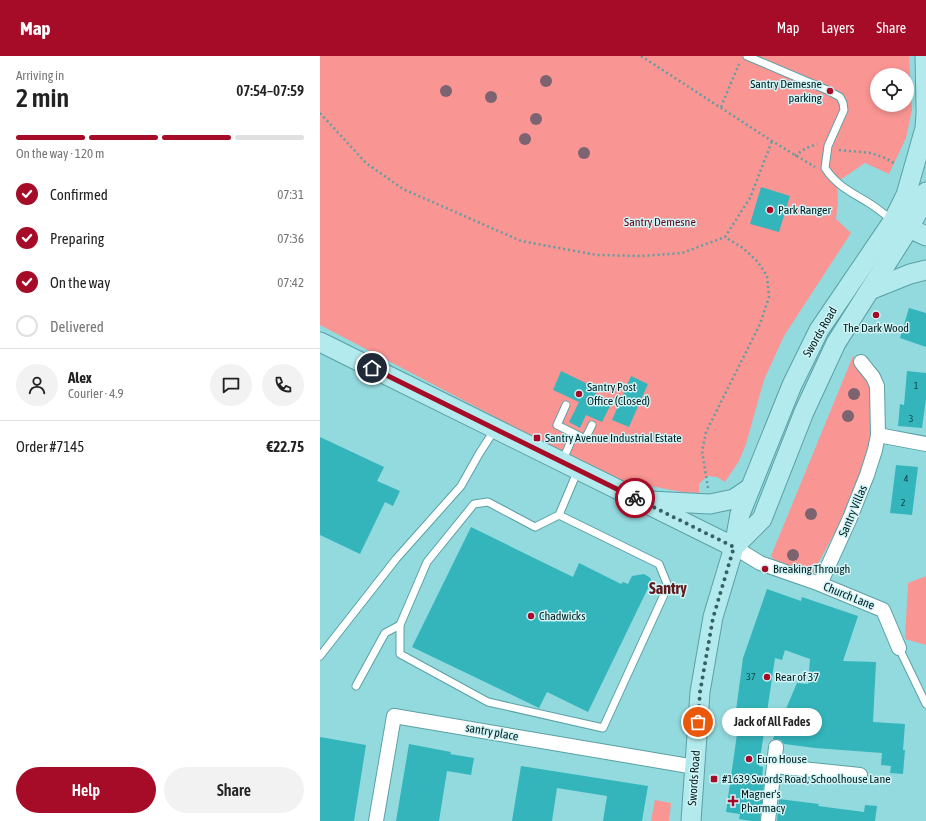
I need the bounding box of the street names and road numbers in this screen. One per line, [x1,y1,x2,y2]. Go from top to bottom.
street label: Swords Road [800,304,840,360]
street label: Santry Villas [836,483,870,539]
street label: Church Lane [821,579,877,613]
street label: santry place [464,720,520,744]
street label: Swords Road [685,750,703,806]

